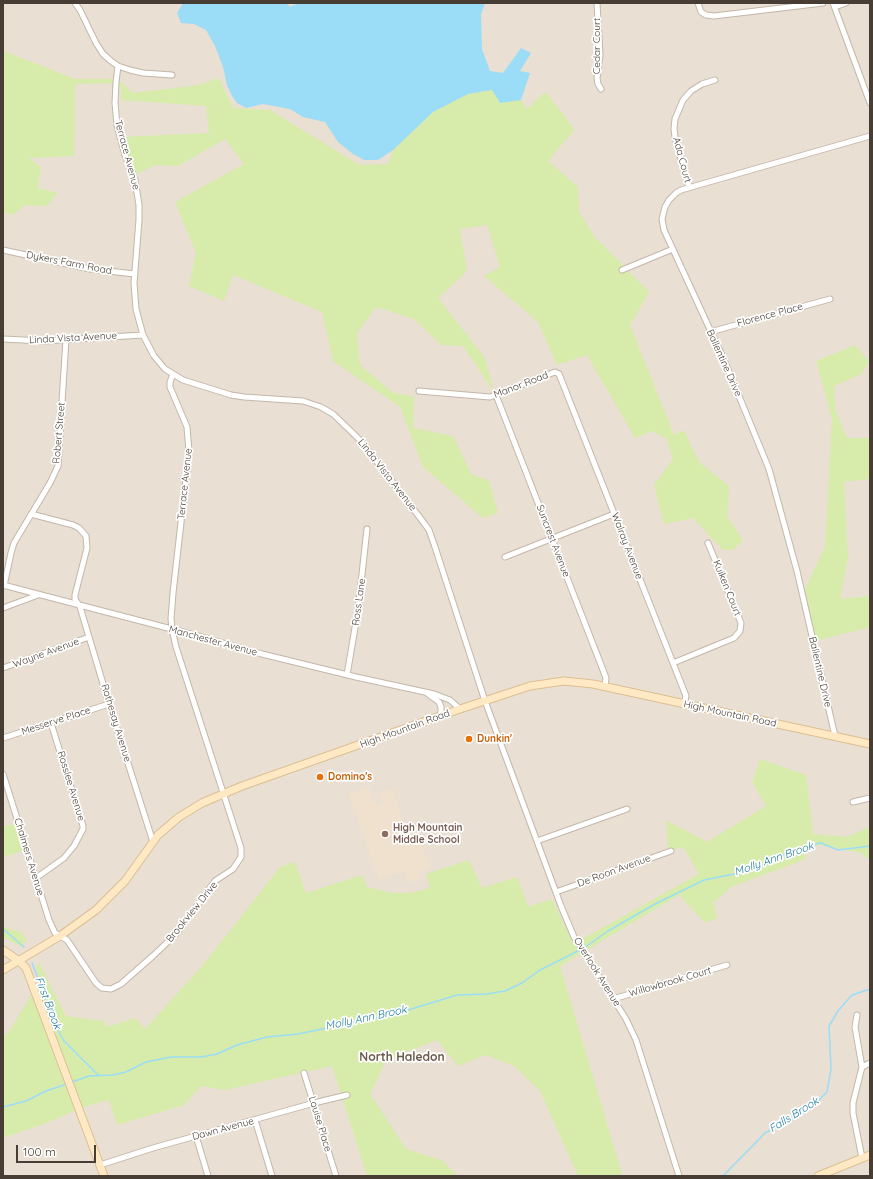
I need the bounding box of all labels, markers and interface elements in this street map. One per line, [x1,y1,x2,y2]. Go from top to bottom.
street label: Cedar Court [591,18,603,74]
street label: Terrace Avenue [112,119,142,191]
street label: Ada Court [670,136,694,184]
street label: Dykers Farm Road [25,249,113,277]
street label: Florence Place [736,300,804,330]
street label: Ballentine Drive [704,328,744,398]
street label: Linda Vista Avenue [29,330,117,346]
street label: Manor Road [492,369,550,401]
street label: Robert Street [50,402,68,464]
street label: Linda Vista Avenue [355,437,419,513]
street label: Terrace Avenue [175,448,195,520]
street label: Suncrest Avenue [534,503,572,579]
street label: Walray Avenue [609,511,645,581]
street label: Kuiken Court [710,558,744,618]
street label: Ross Lane [350,578,368,626]
street label: Manchester Avenue [167,623,259,659]
street label: Wayne Avenue [11,635,81,671]
street label: Ballentine Drive [806,635,834,709]
street label: Rothesay Avenue [98,683,134,763]
street label: High Mountain Road [682,698,778,730]
street label: Messerve Place [20,704,92,738]
street label: High Mountain Road [358,707,452,751]
place label: Dunkin' [477,733,512,745]
marker: Dunkin' [464,734,474,744]
street label: Rosslee Avenue [55,750,87,822]
place label: Domino's [328,771,372,783]
marker: Domino's [315,772,325,782]
street label: Chalmers Avenue [11,817,47,897]
place label: High Mountain Middle School [393,822,463,846]
marker: High Mountain Middle School [380,829,390,839]
water label: Molly Ann Brook [733,839,815,879]
street label: De Roon Avenue [576,852,652,890]
street label: Brookview Drive [164,879,220,945]
street label: Overlook Avenue [571,935,623,1009]
street label: Willowbrook Court [627,964,713,1000]
water label: First Brook [32,975,64,1031]
water label: Molly Ann Brook [324,1003,408,1033]
district label: North Haledon [359,1050,445,1064]
street label: Louise Place [306,1095,334,1153]
water label: Falls Brook [767,1095,821,1135]
street label: Dawn Avenue [191,1115,255,1143]
scale bar [18,1137,98,1163]
text: 100 m [23,1144,56,1159]

